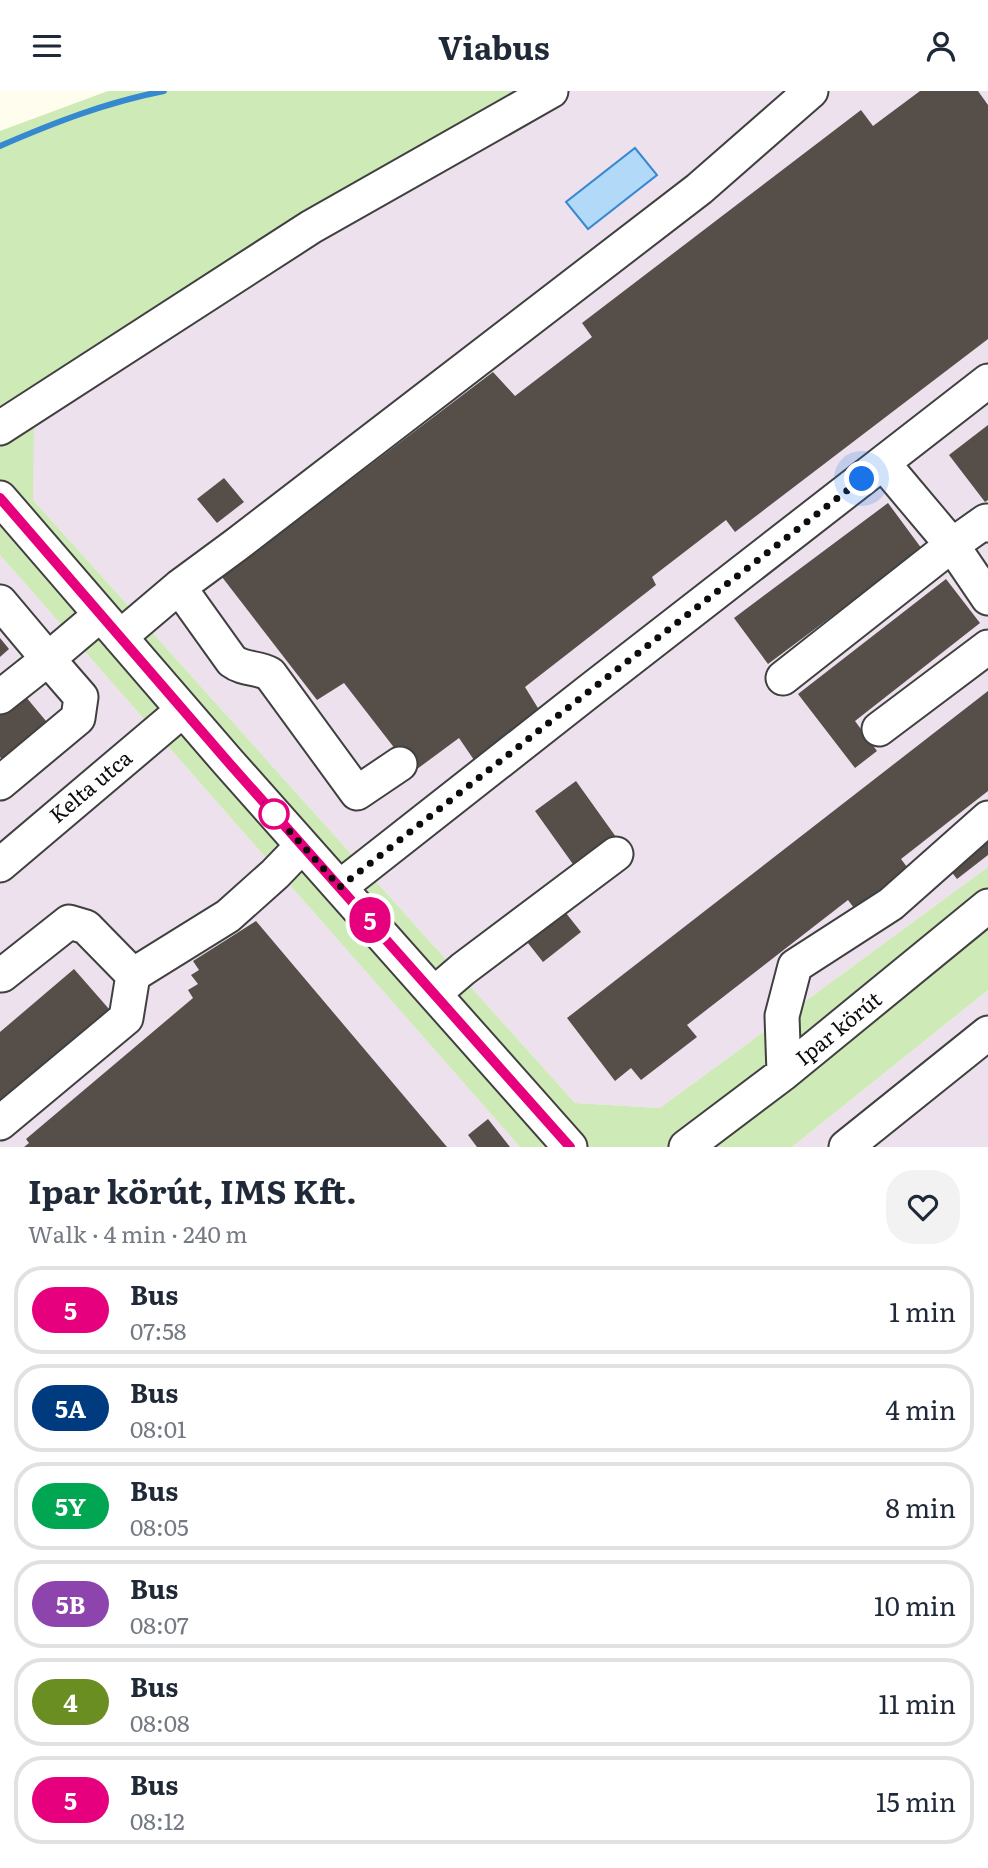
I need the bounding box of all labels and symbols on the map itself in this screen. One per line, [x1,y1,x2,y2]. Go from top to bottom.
your location [844,461,879,496]
street label: Kelta utca [41,741,138,829]
unlabelled marker [259,799,289,829]
line badge: 5 [347,897,393,943]
street label: Ipar körút [788,982,887,1071]

